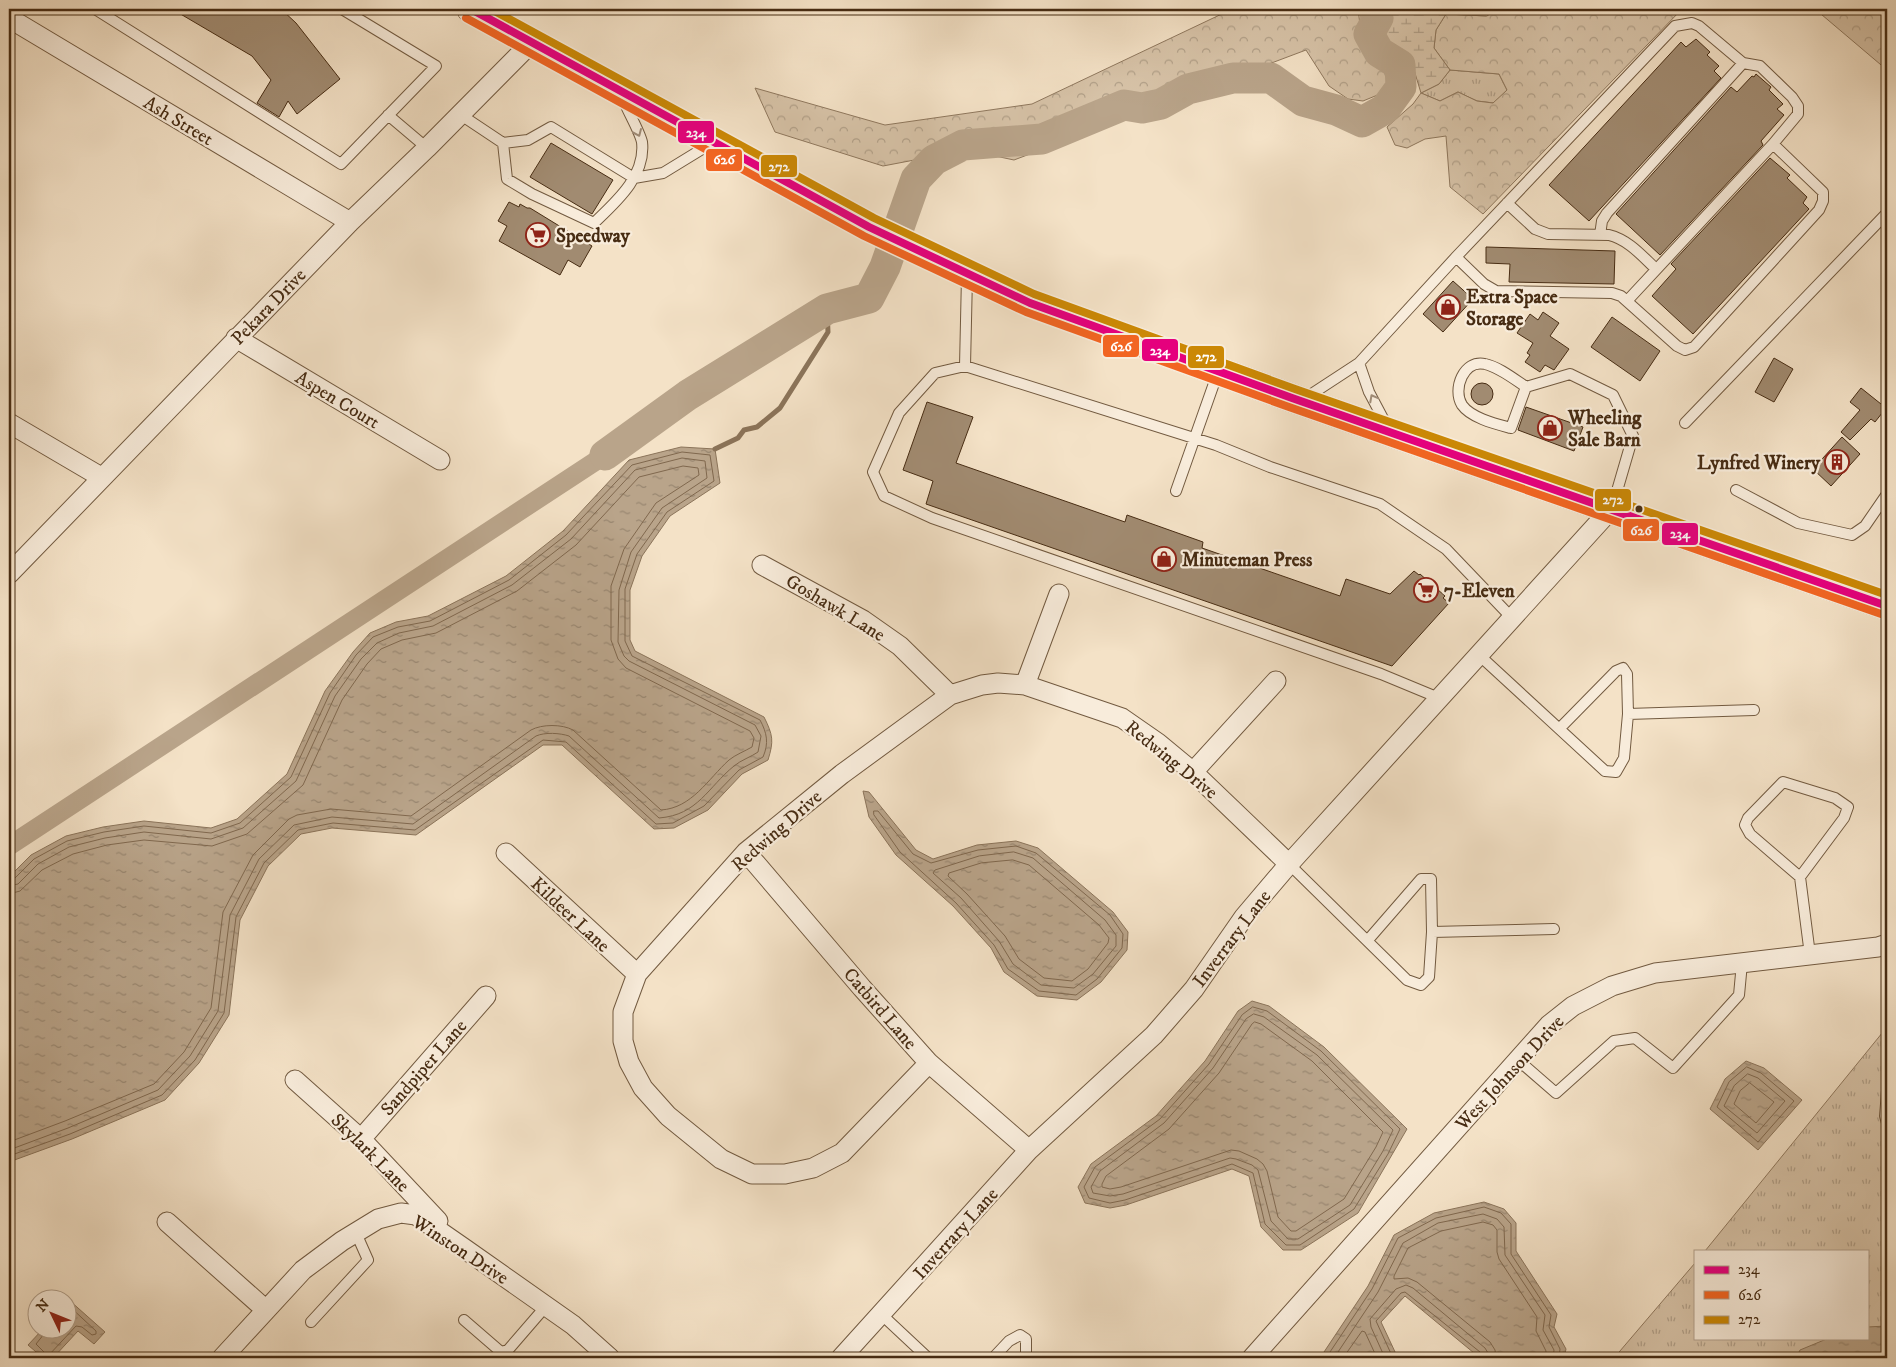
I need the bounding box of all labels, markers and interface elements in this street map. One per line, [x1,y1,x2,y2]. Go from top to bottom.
street label: Ash Street [139,91,217,151]
line badge: 234 [677,120,715,144]
text: 234 [686,124,707,142]
one-way arrow [631,128,642,137]
line badge: 626 [705,148,743,172]
text: 626 [713,151,735,169]
line badge: 272 [760,154,798,178]
text: 272 [769,158,791,176]
supermarket icon: Speedway [525,222,551,248]
place label: Speedway [556,225,631,248]
street label: Pekara Drive [227,264,311,350]
place label: Extra Space Storage [1466,286,1558,331]
shop icon: Extra Space Storage [1435,294,1461,320]
line badge: 626 [1102,334,1140,358]
text: 626 [1110,338,1132,356]
line badge: 234 [1141,338,1179,362]
text: 234 [1150,342,1171,360]
line badge: 272 [1187,345,1225,369]
text: 272 [1196,348,1218,366]
street label: Aspen Court [291,366,383,434]
one-way arrow [1369,395,1379,404]
place label: Wheeling Sale Barn [1567,407,1642,452]
shop icon: Wheeling Sale Barn [1537,415,1563,441]
building icon: Lynfred Winery [1824,449,1850,475]
place label: Lynfred Winery [1697,452,1821,475]
line badge: 272 [1594,488,1632,512]
text: 272 [1603,491,1625,509]
unlabelled marker [1634,504,1644,514]
line badge: 626 [1622,518,1660,542]
text: 626 [1630,522,1652,540]
line badge: 234 [1661,522,1699,546]
text: 234 [1670,525,1691,543]
shop icon: Minuteman Press [1151,546,1177,572]
place label: Minuteman Press [1182,549,1313,572]
street label: Goshawk Lane [781,570,889,647]
supermarket icon: 7-Eleven [1413,577,1439,603]
place label: 7-Eleven [1444,580,1516,603]
street label: Redwing Drive [1120,716,1222,805]
street label: Redwing Drive [727,786,827,877]
street label: Kildeer Lane [526,873,614,958]
street label: Inverrary Lane [1188,886,1276,992]
street label: Catbird Lane [838,963,922,1055]
street label: West Johnson Drive [1450,1011,1569,1136]
street label: Sandpiper Lane [376,1015,472,1121]
street label: Skylark Lane [326,1109,414,1197]
street label: Inverrary Lane [909,1183,1003,1285]
street label: Winston Drive [407,1210,513,1290]
legend [1694,1250,1868,1340]
text: 234 [1738,1260,1760,1279]
text: 626 [1738,1286,1762,1305]
north arrow [28,1290,78,1340]
text: N [33,1295,54,1316]
text: 272 [1738,1310,1761,1329]

